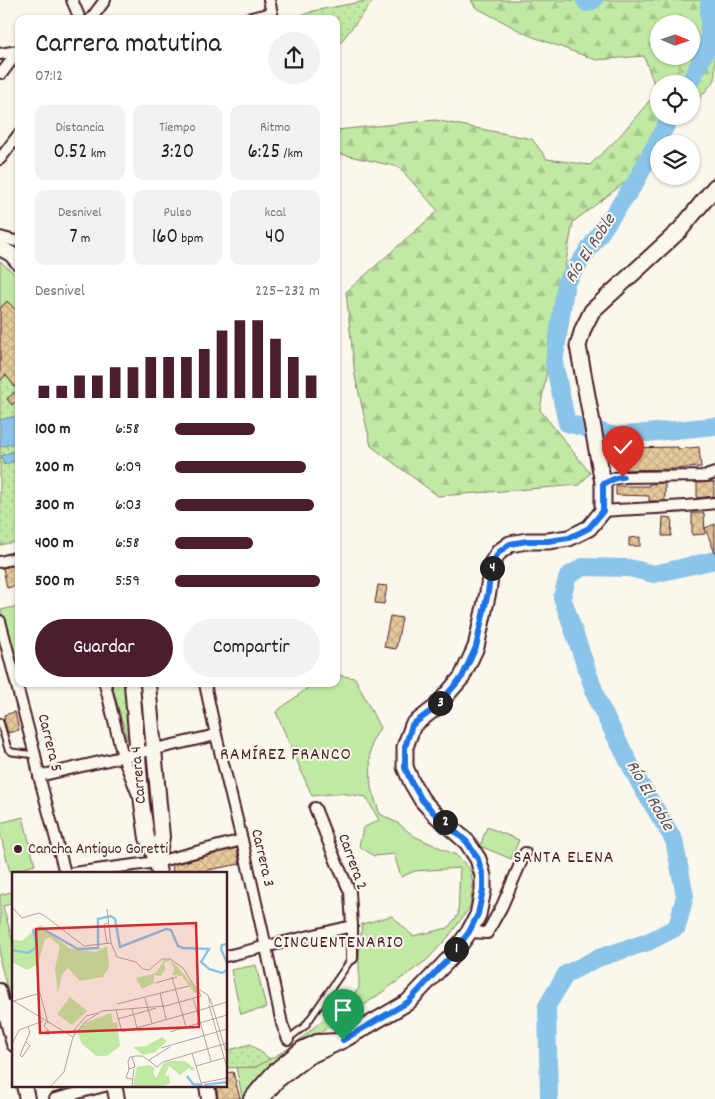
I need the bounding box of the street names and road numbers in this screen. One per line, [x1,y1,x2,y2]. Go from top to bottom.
street label: Carrera 5 [31,712,67,774]
street label: Carrera 4 [125,745,153,805]
street label: Carrera 3 [244,827,280,889]
street label: Carrera 2 [331,831,373,893]

